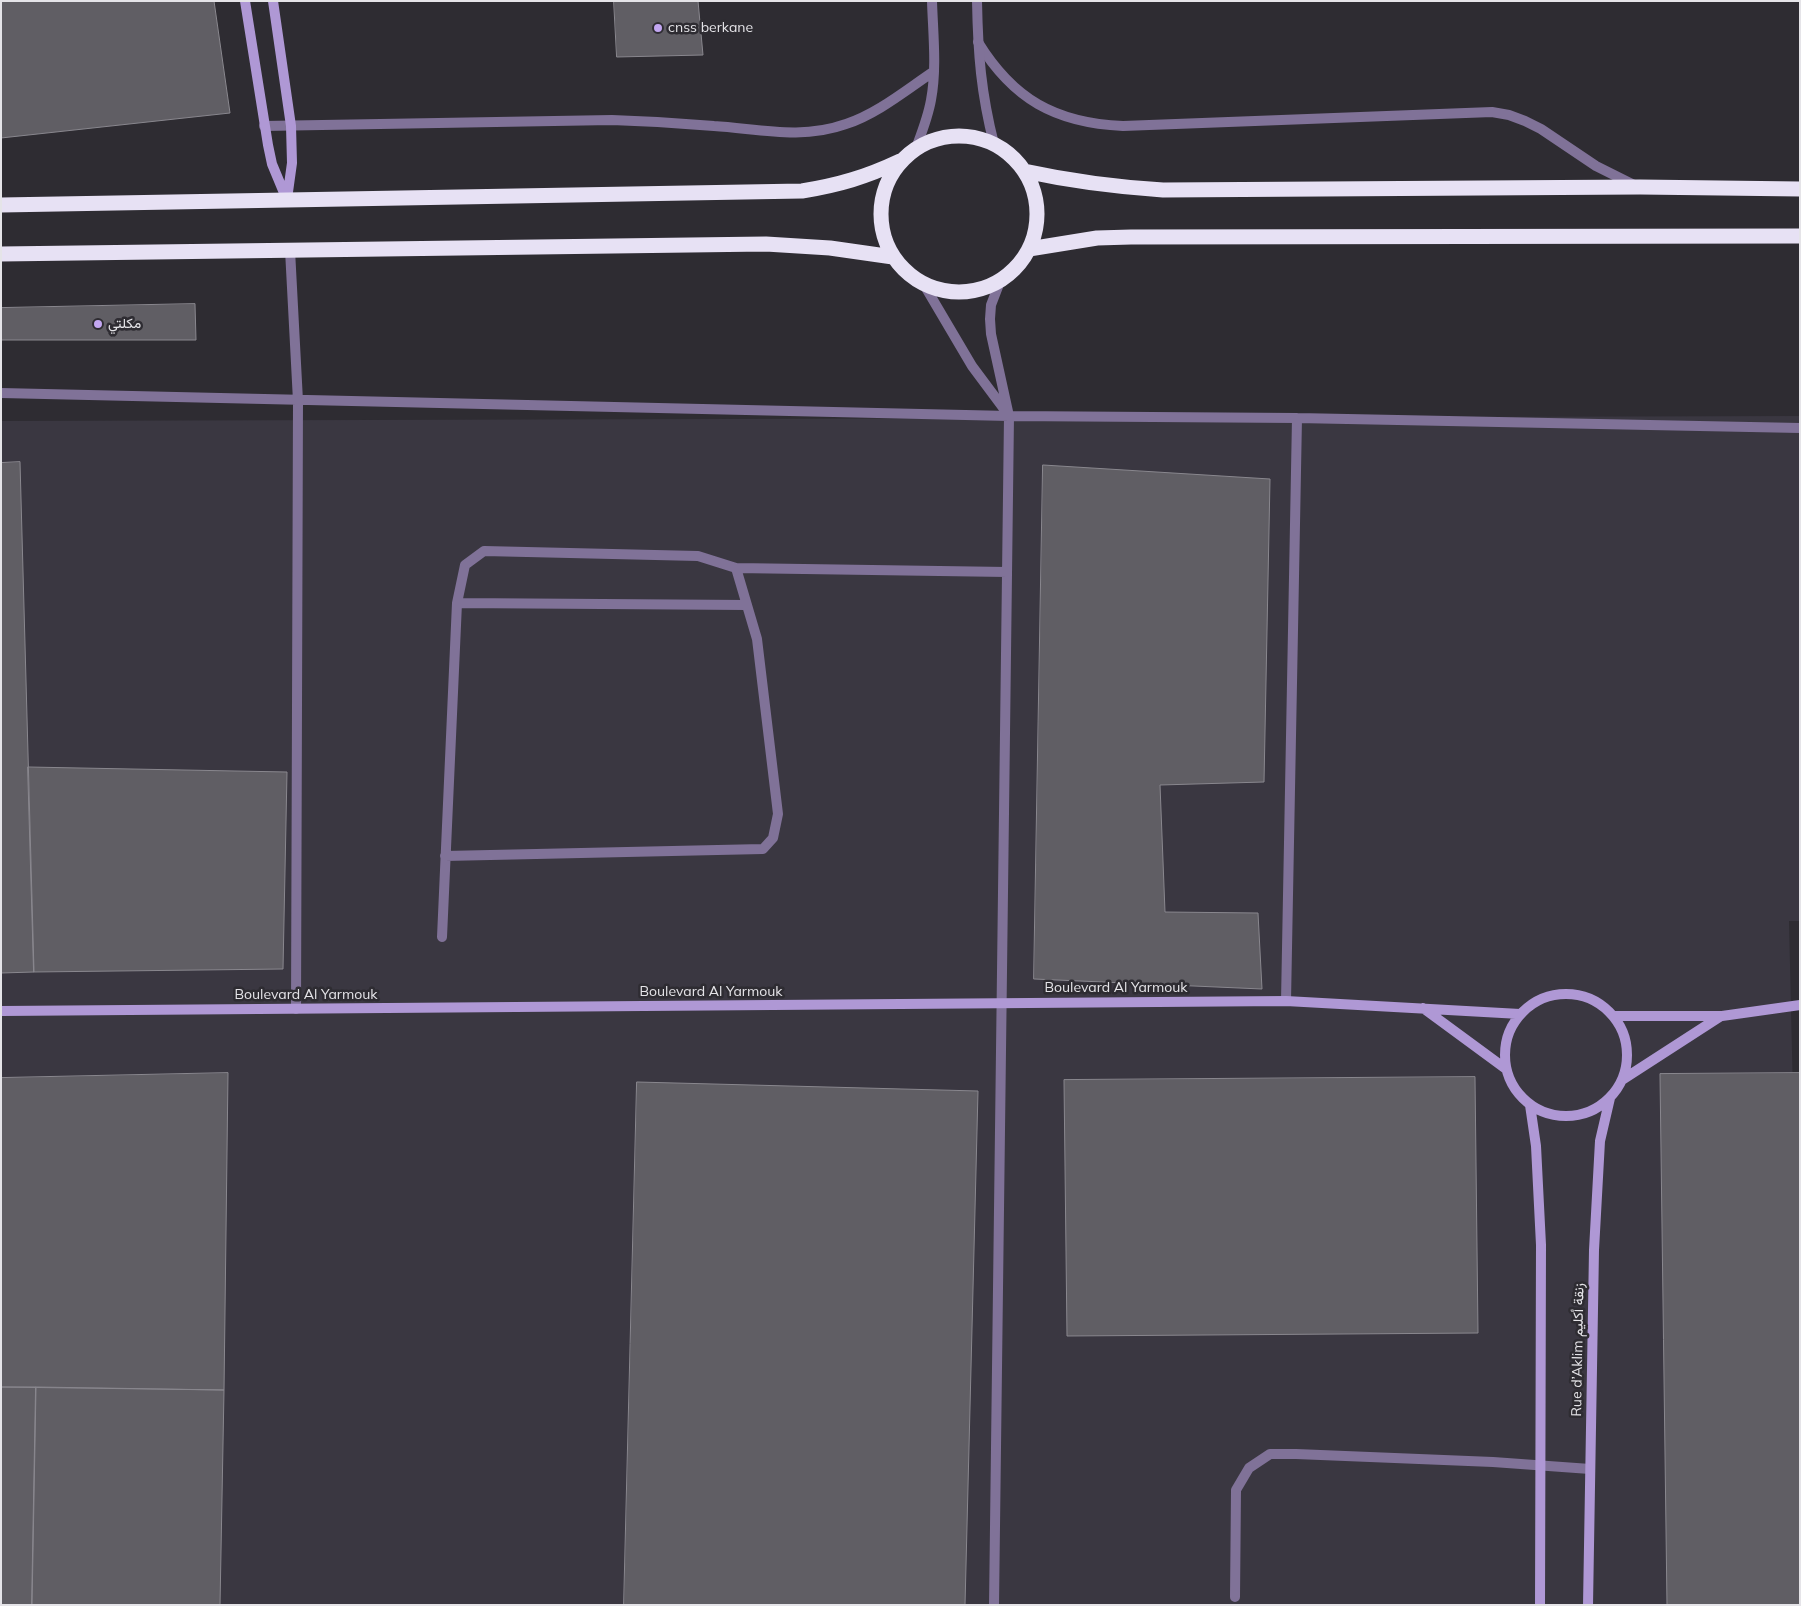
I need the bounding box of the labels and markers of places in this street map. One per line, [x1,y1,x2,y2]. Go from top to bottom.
place label: cnss berkane [668,20,753,36]
marker: cnss berkane [652,22,664,34]
place label: مكلتي [108,316,141,332]
marker: مكلتي [92,318,104,330]

